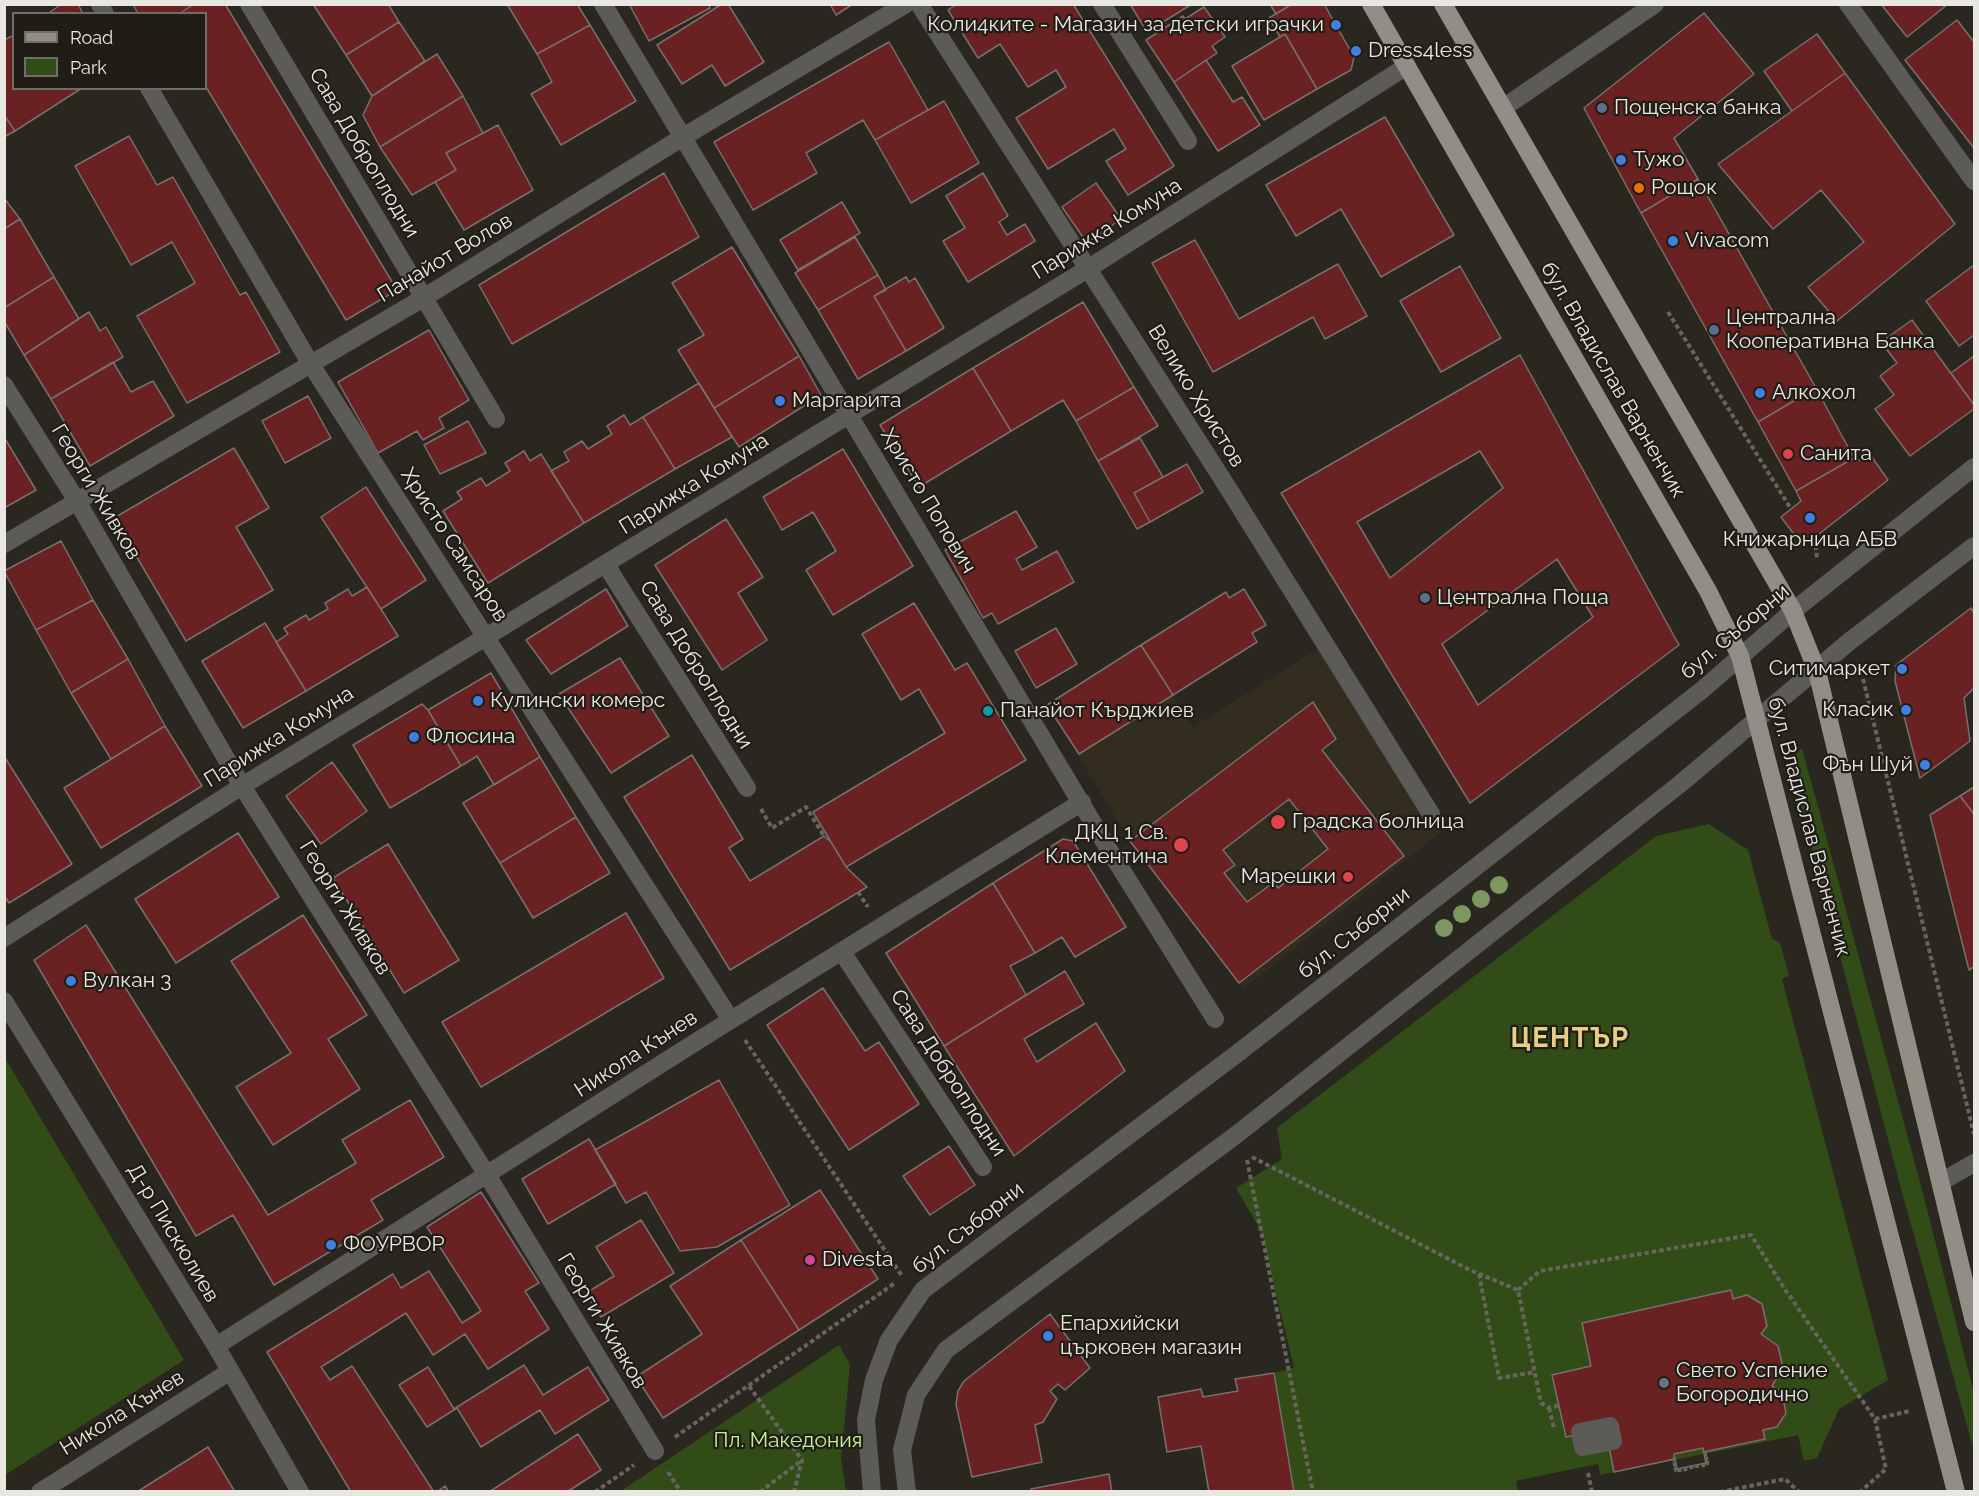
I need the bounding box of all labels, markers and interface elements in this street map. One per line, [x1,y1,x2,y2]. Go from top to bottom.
legend [12,12,207,90]
place label: Коли4ките - Магазин за детски играчки [927,12,1324,38]
marker: Коли4ките - Магазин за детски играчки [1329,18,1343,32]
text: Road [70,27,113,48]
place label: Dress4less [1368,38,1472,64]
marker: Dress4less [1349,44,1363,58]
text: Park [70,57,107,78]
street label: Сава Доброплодни [303,64,425,242]
place label: Пощенска банка [1614,95,1781,121]
marker: Пощенска банка [1595,101,1609,115]
place label: Тужо [1633,147,1685,173]
marker: Тужо [1614,153,1628,167]
street label: Парижка Комуна [1028,173,1186,285]
place label: Рощок [1651,175,1717,201]
marker: Рощок [1632,181,1646,195]
street label: Панайот Волов [373,208,517,308]
place label: Vivacom [1685,228,1769,254]
marker: Vivacom [1666,234,1680,248]
street label: бул. Владислав Варненчик [1535,258,1691,502]
place label: Централна Кооперативна Банка [1726,305,1935,355]
street label: Велико Христов [1142,320,1250,472]
marker: Централна Кооперативна Банка [1707,323,1721,337]
place label: Алкохол [1772,380,1856,406]
marker: Алкохол [1753,386,1767,400]
place label: Маргарита [792,388,901,414]
marker: Маргарита [773,394,787,408]
street label: Георги Живков [46,420,146,564]
street label: Христо Попович [875,424,981,578]
street label: Парижка Комуна [615,428,773,540]
place label: Санита [1800,441,1872,467]
marker: Санита [1781,447,1795,461]
street label: Христо Самсаров [395,463,513,627]
marker: Книжарница АБВ [1803,511,1817,525]
place label: Книжарница АБВ [1723,527,1897,553]
street label: Сава Доброплодни [634,576,758,754]
street label: бул. Съборни [1675,579,1795,685]
place label: Централна Поща [1437,585,1609,611]
marker: Централна Поща [1418,591,1432,605]
place label: Ситимаркет [1769,656,1890,682]
marker: Ситимаркет [1895,662,1909,676]
street label: Парижка Комуна [200,681,358,793]
place label: Кулински комерс [490,688,665,714]
marker: Кулински комерс [471,694,485,708]
street label: бул. Владислав Варненчик [1762,694,1856,960]
place label: Класик [1822,697,1894,723]
place label: Панайот Кърджиев [1000,698,1194,724]
marker: Класик [1899,703,1913,717]
marker: Панайот Кърджиев [981,704,995,718]
place label: Флосина [426,724,515,750]
marker: Флосина [407,730,421,744]
place label: Фън Шуй [1822,752,1913,778]
marker: Фън Шуй [1918,758,1932,772]
place label: Градска болница [1292,809,1464,835]
marker: Градска болница [1269,813,1287,831]
place label: ДКЦ 1 Св. Клементина [1045,820,1168,870]
street label: Георги Живков [294,836,396,980]
marker: ДКЦ 1 Св. Клементина [1172,836,1190,854]
place label: Марешки [1241,864,1336,890]
marker: Марешки [1341,870,1355,884]
street label: бул. Съборни [1293,882,1415,984]
place label: Вулкан 3 [83,968,171,994]
marker: Вулкан 3 [64,974,78,988]
street label: Сава Доброплодни [885,985,1011,1161]
street label: Никола Кънев [570,1005,702,1103]
district label: ЦЕНТЪР [1510,1023,1630,1055]
street label: Д-р Пискюлиев [122,1159,224,1307]
street label: бул. Съборни [907,1177,1029,1279]
place label: ФОУРВОР [343,1232,445,1258]
marker: ФОУРВОР [324,1238,338,1252]
place label: Divesta [822,1247,893,1273]
street label: Георги Живков [552,1249,652,1393]
marker: Divesta [803,1253,817,1267]
place label: Епархийски църковен магазин [1060,1311,1242,1361]
marker: Епархийски църковен магазин [1041,1329,1055,1343]
place label: Свето Успение Богородично [1676,1358,1828,1408]
street label: Никола Кънев [56,1365,188,1461]
marker: Свето Успение Богородично [1657,1376,1671,1390]
park label: Пл. Македония [714,1428,862,1454]

